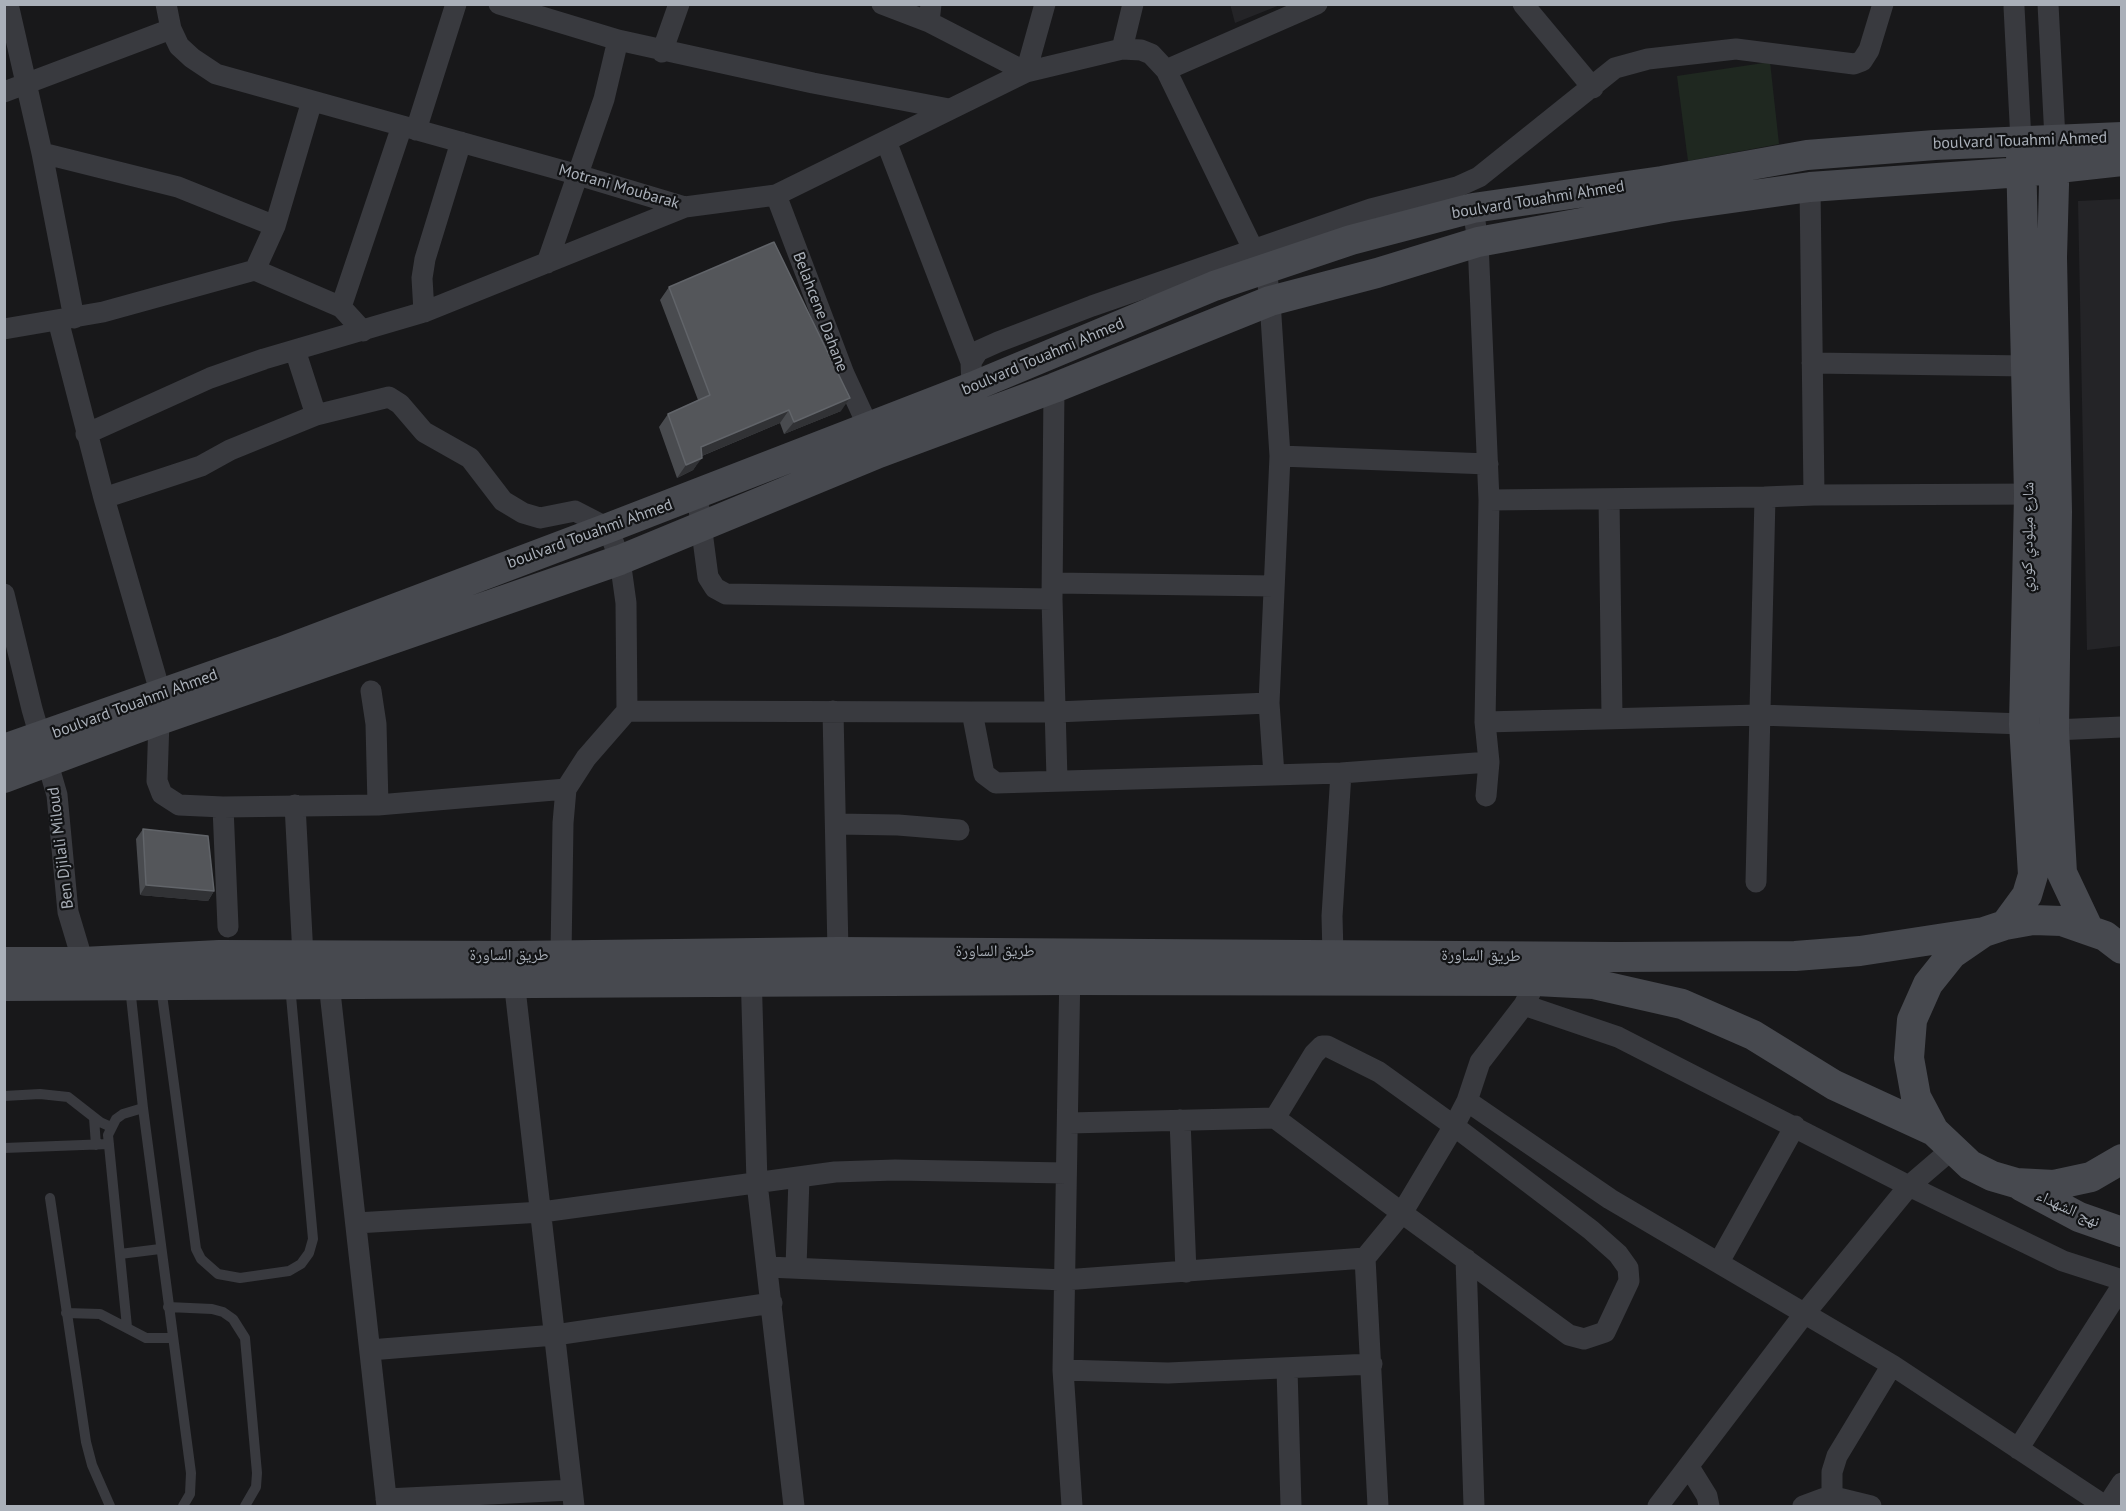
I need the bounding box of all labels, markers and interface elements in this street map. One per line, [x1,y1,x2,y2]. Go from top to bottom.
street label: boulvard Touahmi Ahmed [1932,128,2108,154]
street label: Motrani Moubarak [556,161,682,213]
street label: boulvard Touahmi Ahmed [1450,177,1626,223]
street label: Belahcene Dahane [788,249,852,375]
street label: boulvard Touahmi Ahmed [959,314,1127,400]
street label: شارع ميلودي كوري [2017,482,2039,592]
street label: boulvard Touahmi Ahmed [505,495,675,573]
street label: boulvard Touahmi Ahmed [50,665,220,743]
street label: Ben Djilali Miloud [44,786,78,910]
street label: طريق الساورة [955,941,1035,961]
street label: طريق الساورة [469,945,549,965]
street label: طريق الساورة [1441,946,1521,966]
street label: نهج الشهداء [2033,1186,2103,1232]

